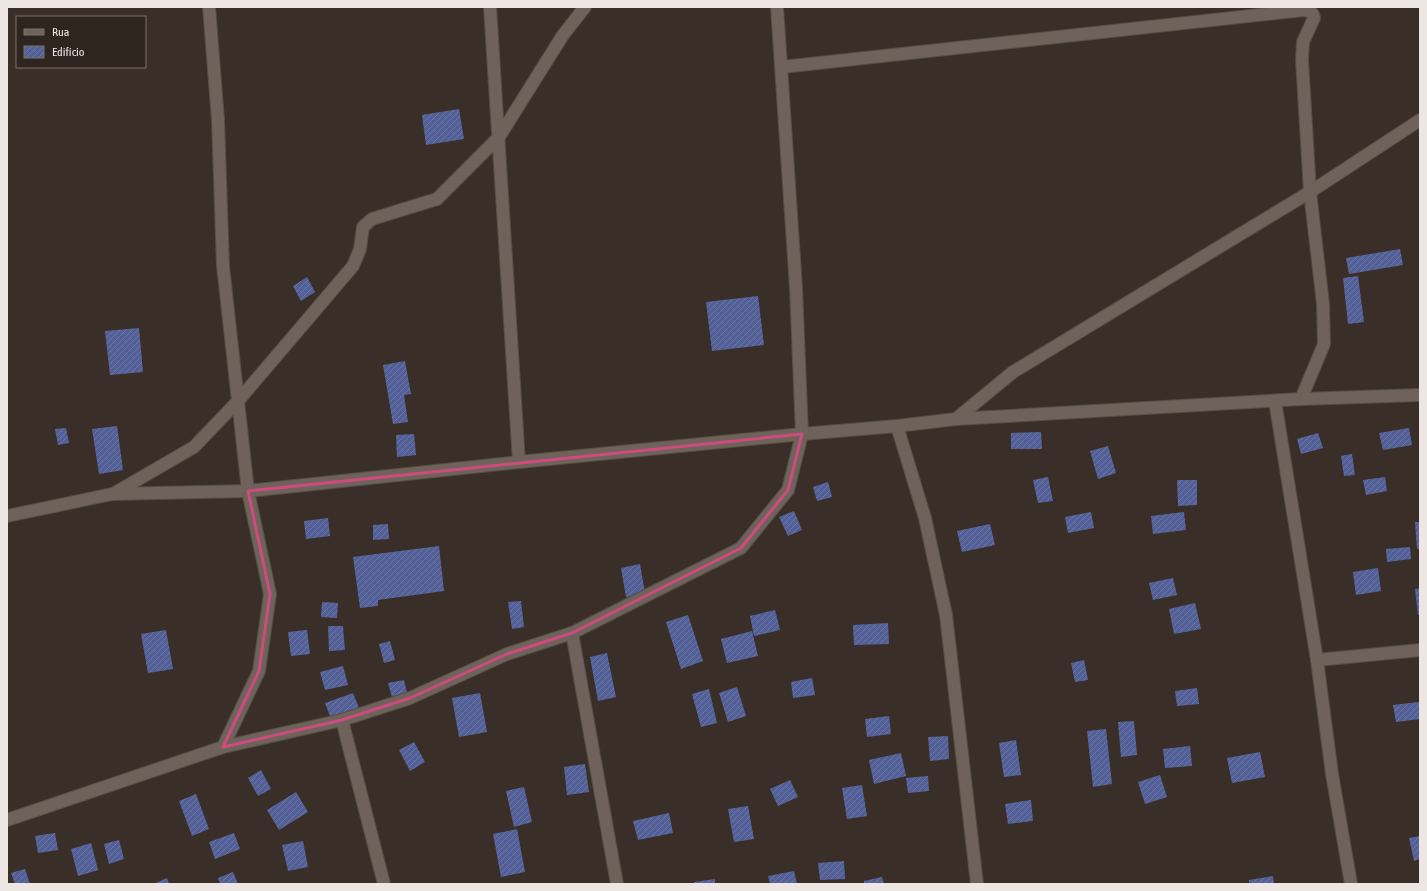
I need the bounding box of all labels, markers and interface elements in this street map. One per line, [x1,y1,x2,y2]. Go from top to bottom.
legend [16,16,146,68]
text: Rua [52,25,69,39]
text: Edifício [52,45,85,59]

